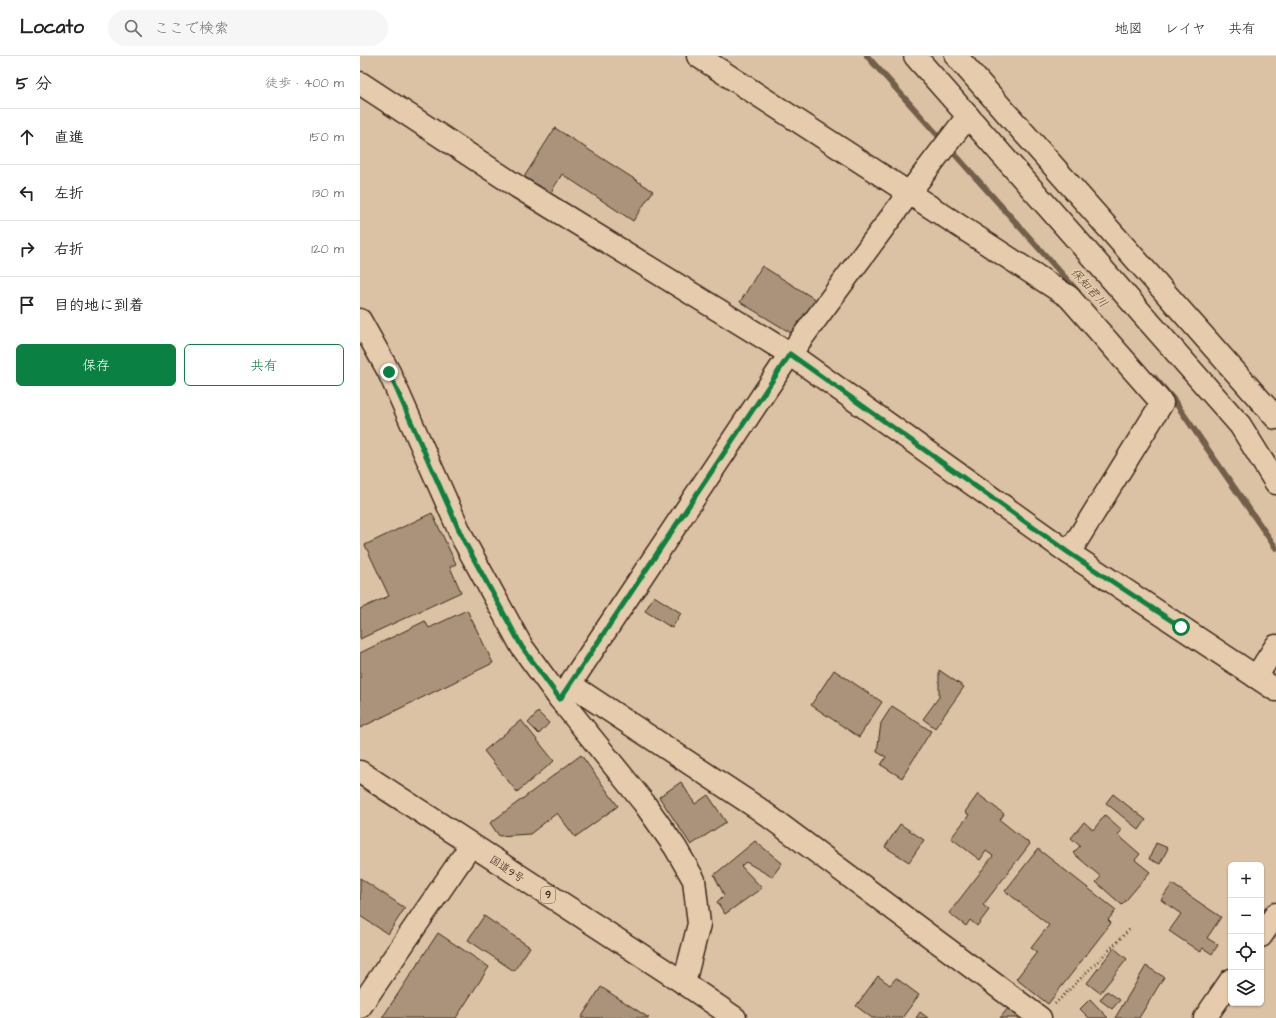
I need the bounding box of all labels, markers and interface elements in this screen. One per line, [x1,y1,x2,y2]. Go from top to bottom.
search box [108,10,388,46]
text: Locato [20,14,84,41]
icon: search [122,17,144,39]
text: ここで検索 [154,18,229,39]
text: 地図 [1115,19,1143,39]
text: レイヤ [1165,19,1206,39]
text: 共有 [1228,19,1256,39]
text: 5 分 [16,72,52,96]
text: 徒歩 · 400 m [265,74,344,92]
icon: ahead [16,126,38,148]
text: 直進 [54,127,84,148]
text: 150 m [310,128,344,146]
icon: left [16,182,38,204]
text: 左折 [54,183,84,204]
text: 130 m [312,184,344,202]
icon: right [16,238,38,260]
text: 右折 [54,239,84,260]
text: 120 m [311,240,344,258]
water label: 保知君川 [1067,264,1111,312]
icon: arrive [16,294,38,316]
text: 目的地に到着 [54,295,144,316]
button: 保存 [16,344,176,386]
button: 共有 [184,344,344,386]
route end [380,363,398,381]
route start [1172,618,1190,636]
street label: 国道9号 [486,852,528,886]
map controls [1228,862,1264,1006]
button: + [1228,862,1264,898]
road number: 9 [541,887,555,903]
button: − [1228,898,1264,934]
button: locate [1228,934,1264,970]
button: layers [1228,970,1264,1006]

